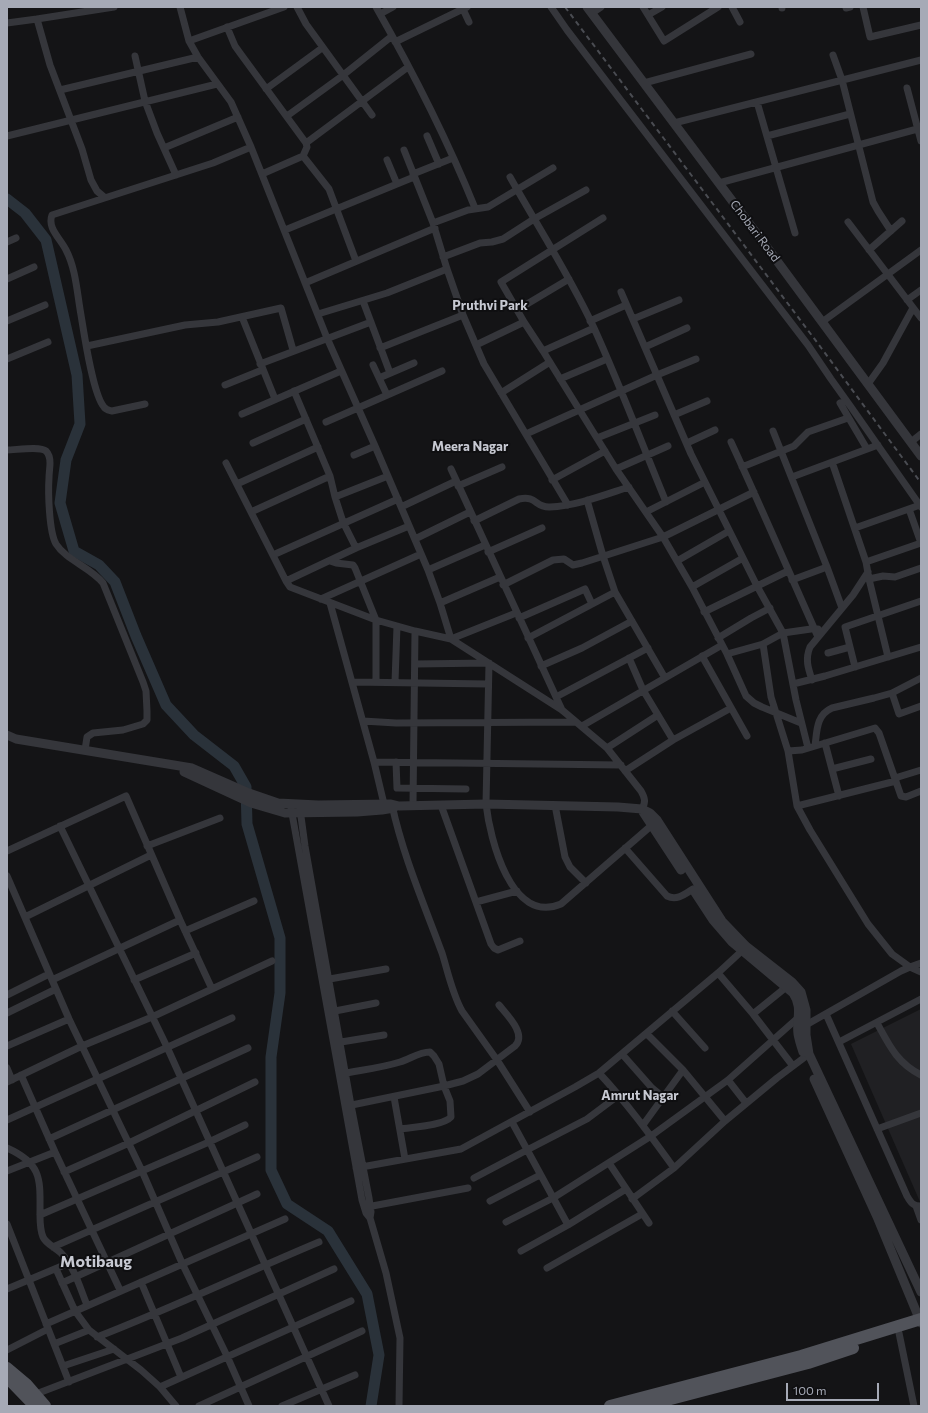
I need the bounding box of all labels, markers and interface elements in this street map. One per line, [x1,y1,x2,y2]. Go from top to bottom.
street label: Chobari Road [727,197,783,265]
district label: Pruthvi Park [452,298,528,314]
district label: Meera Nagar [432,439,508,455]
district label: Amrut Nagar [601,1088,679,1104]
district label: Motibaug [60,1252,132,1272]
scale bar [788,1375,881,1401]
text: 100 m [793,1383,827,1397]

